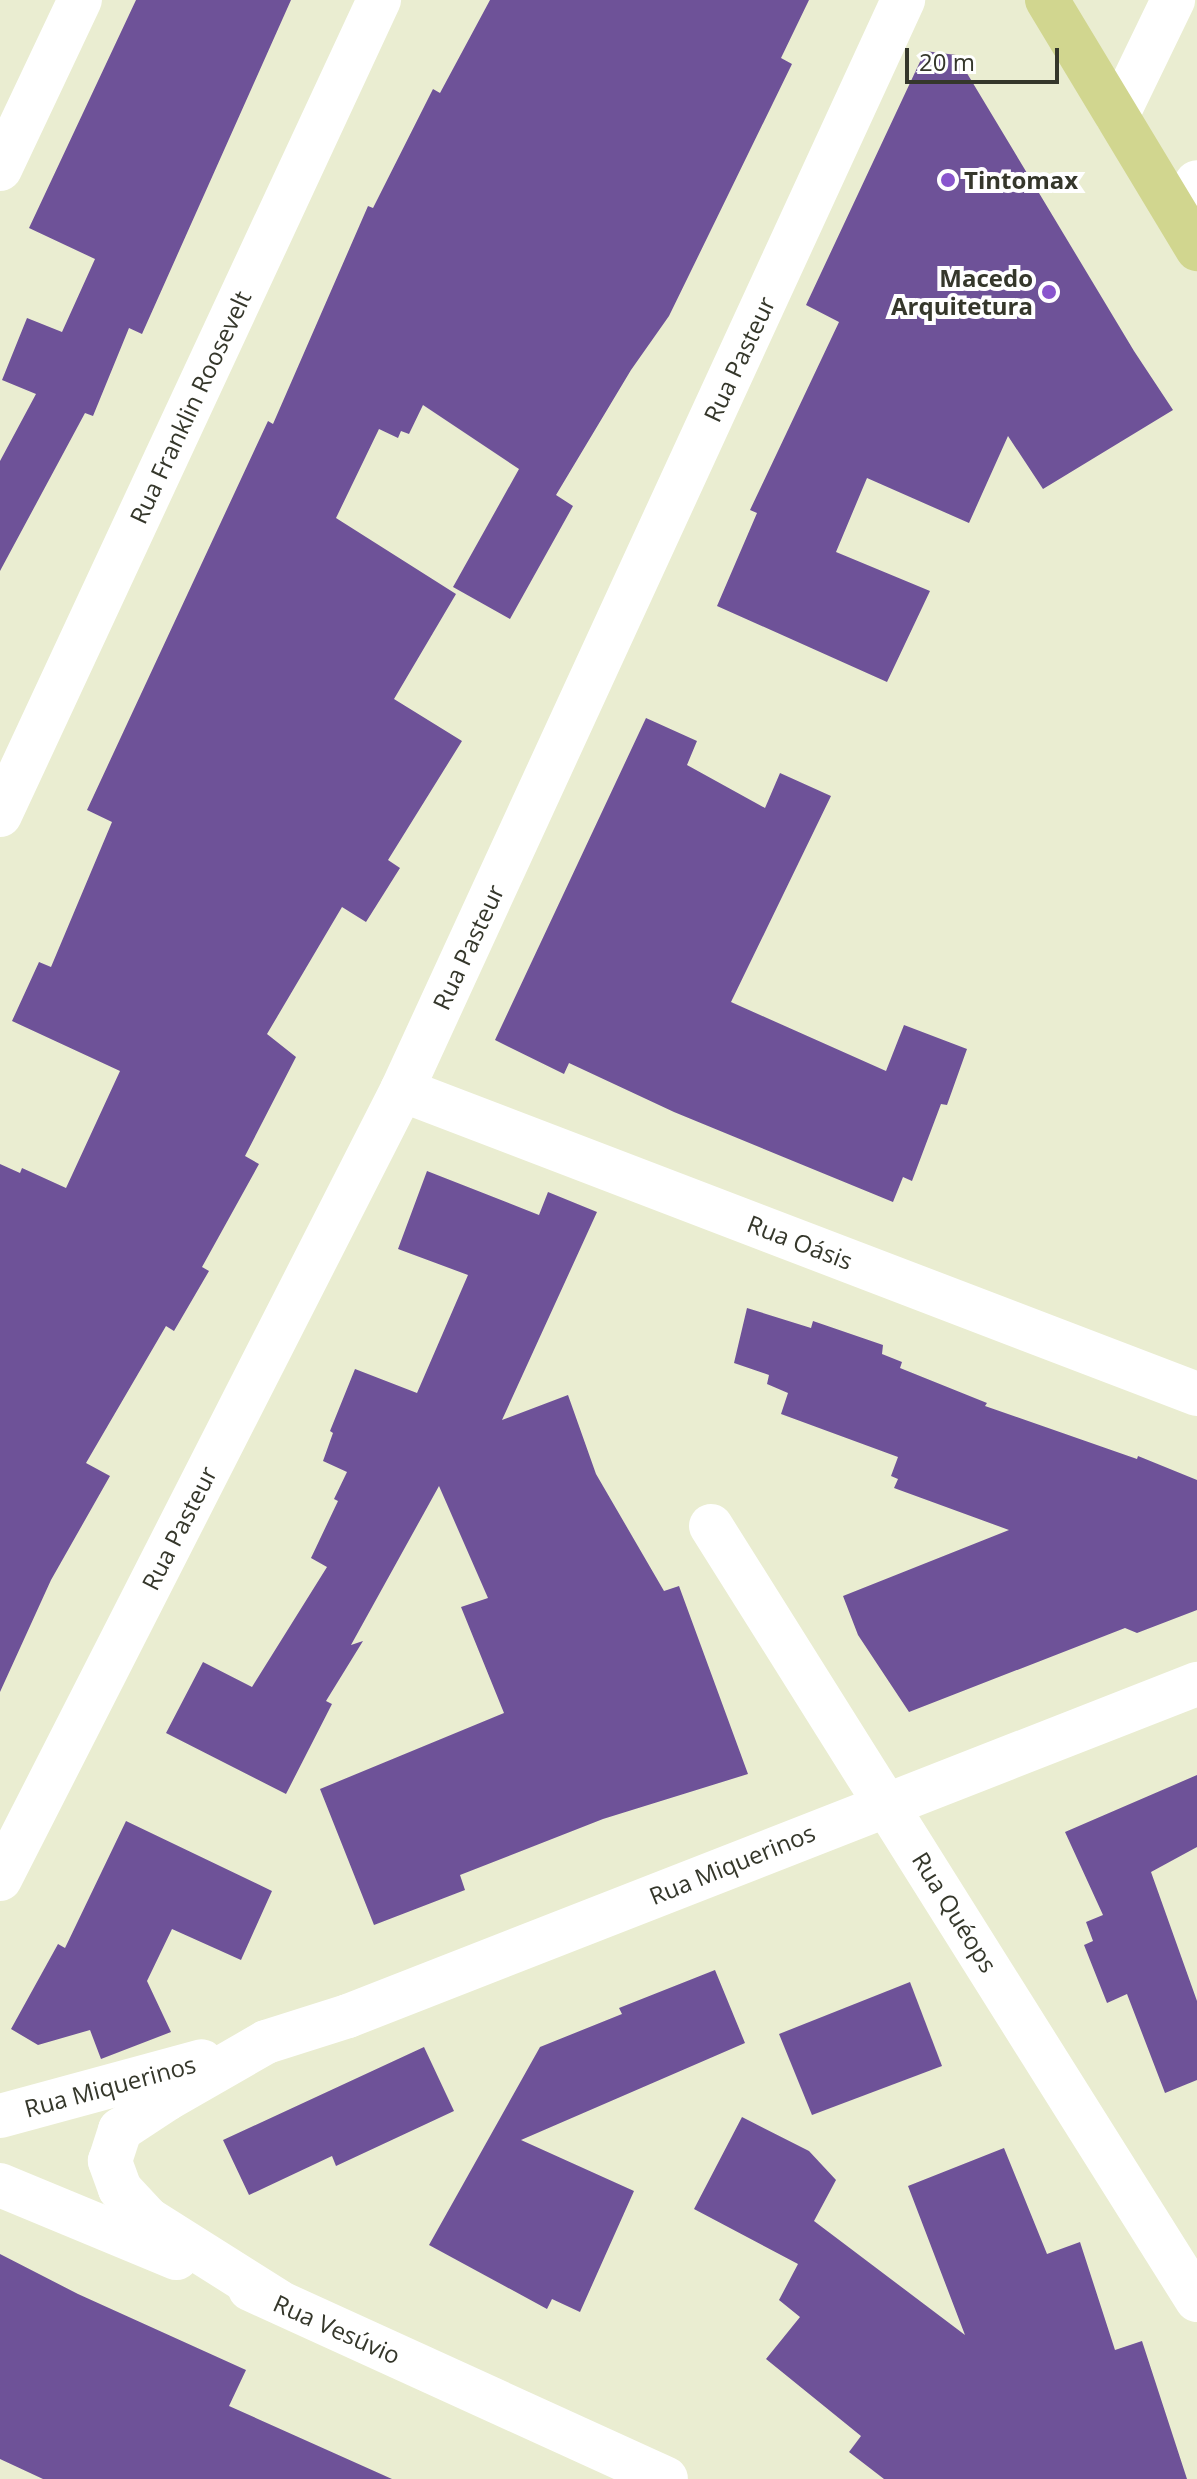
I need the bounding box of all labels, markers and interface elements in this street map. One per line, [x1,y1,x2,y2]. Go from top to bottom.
scale bar [909,32,1063,82]
text: 20 m [919,45,975,78]
place label: Tintomax [964,166,1078,194]
marker: Tintomax [939,171,957,189]
place label: Macedo Arquitetura [891,264,1033,320]
marker: Macedo Arquitetura [1040,283,1058,301]
street label: Rua Franklin Roosevelt [123,286,257,528]
street label: Rua Pasteur [697,292,781,426]
street label: Rua Pasteur [426,880,510,1014]
street label: Rua Oásis [743,1209,857,1275]
street label: Rua Pasteur [136,1461,222,1595]
street label: Rua Miquerinos [645,1818,819,1910]
street label: Rua Quéops [907,1846,1003,1978]
street label: Rua Miquerinos [21,2049,199,2123]
street label: Rua Vesúvio [269,2288,405,2370]

